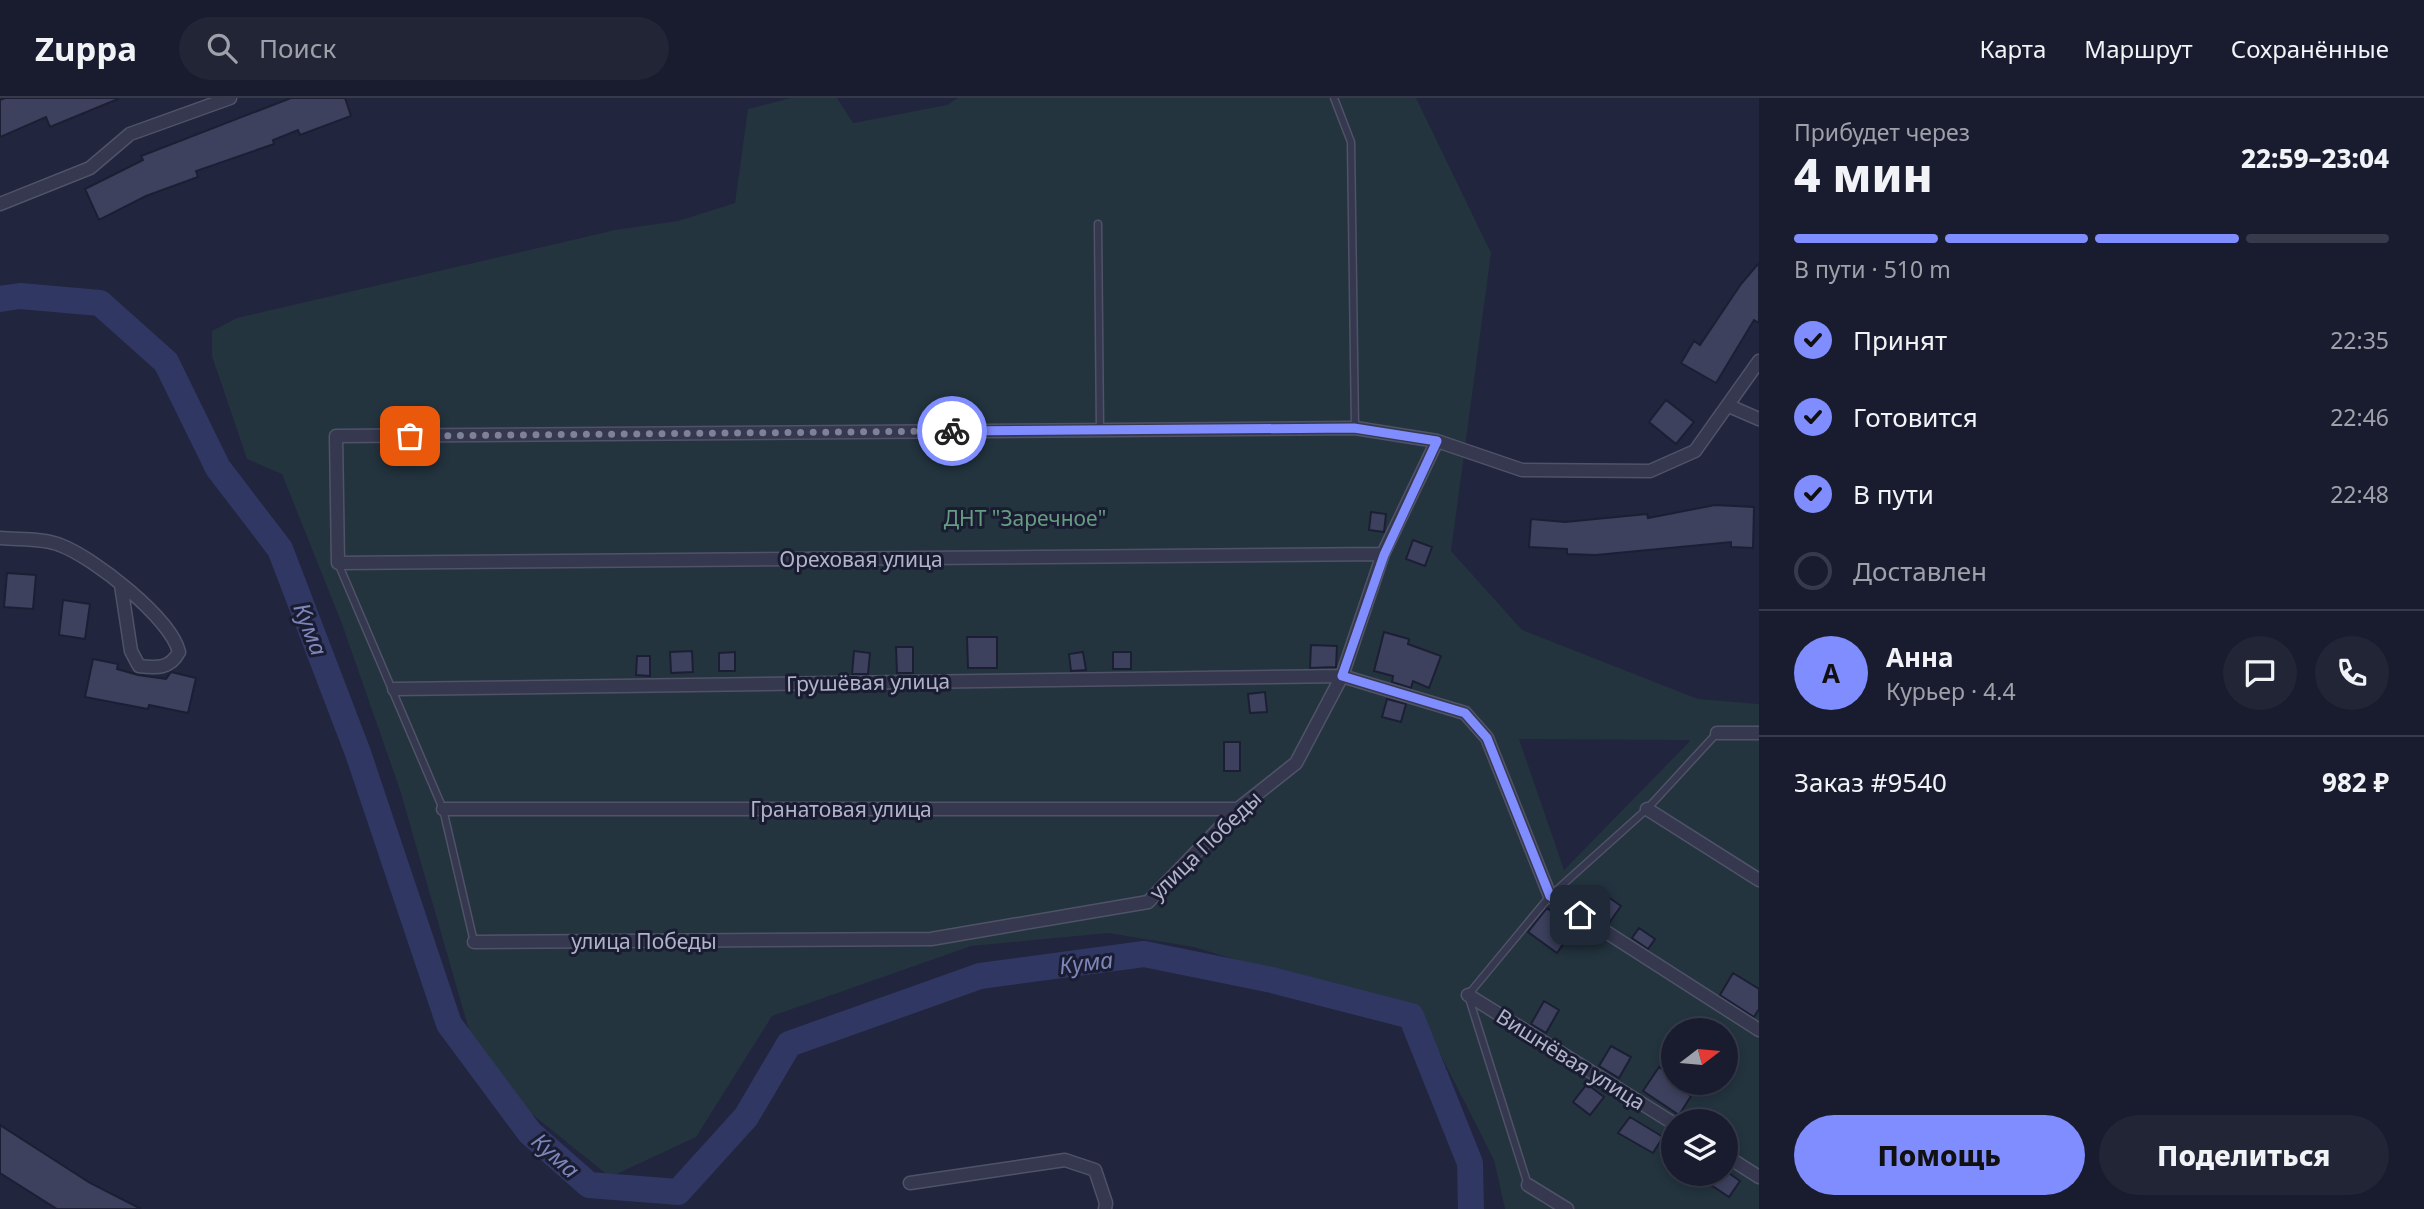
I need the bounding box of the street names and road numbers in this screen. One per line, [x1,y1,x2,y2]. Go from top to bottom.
street label: Ореховая улица [779,545,943,573]
street label: Грушёвая улица [786,667,950,697]
street label: улица Победы [1143,784,1267,906]
street label: Гранатовая улица [750,795,932,823]
street label: улица Победы [571,927,717,955]
street label: Вишнёвая улица [1491,1002,1651,1116]

